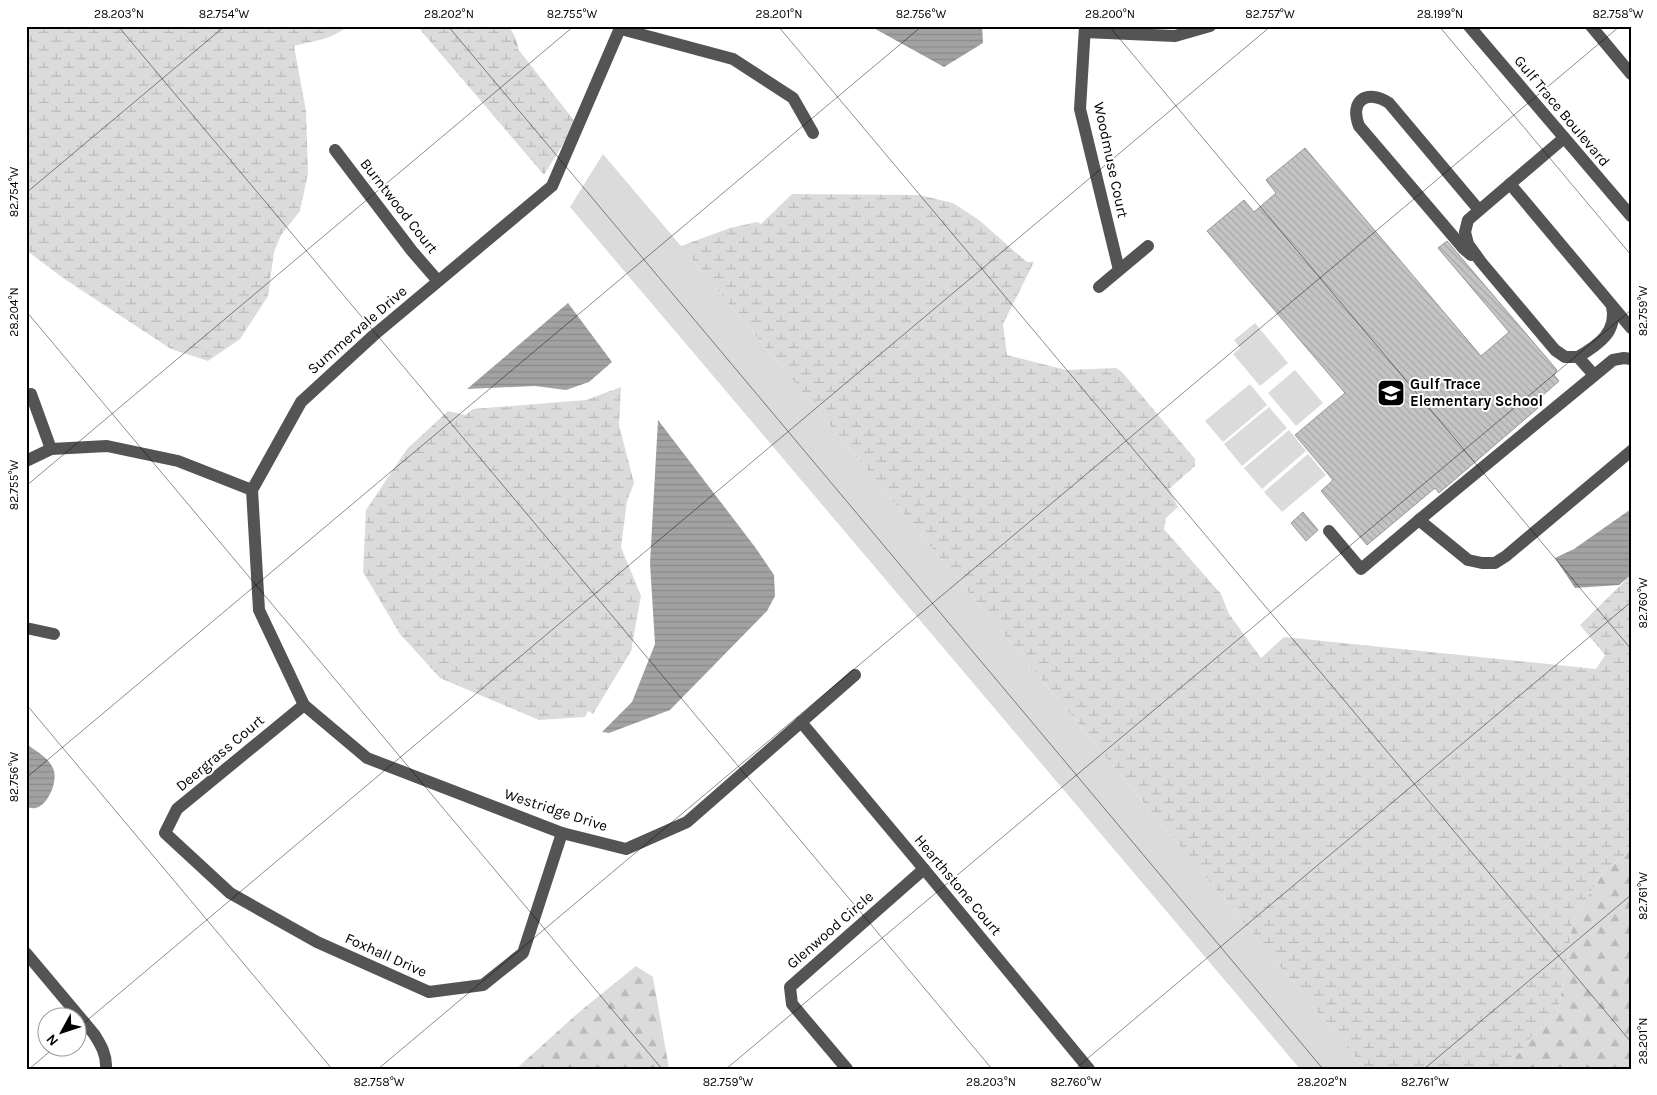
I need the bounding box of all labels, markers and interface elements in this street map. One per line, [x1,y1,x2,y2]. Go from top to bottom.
text: 28.203°N [94,7,144,21]
text: 82.754°W [199,7,249,21]
text: 28.202°N [424,7,474,21]
text: 82.755°W [547,7,598,21]
text: 28.201°N [756,7,802,21]
text: 82.756°W [896,7,947,21]
text: 28.200°N [1085,7,1135,21]
text: 82.757°W [1245,7,1295,21]
text: 28.199°N [1417,7,1463,21]
text: 82.758°W [1592,7,1644,21]
street label: Gulf Trace Boulevard [1510,52,1614,170]
street label: Woodmuse Court [1090,100,1132,220]
street label: Burntwood Court [356,155,442,257]
text: 82.754°W [7,167,21,217]
street label: Summervale Drive [304,282,410,378]
text: 82.759°W [1636,285,1650,336]
text: 28.204°N [7,287,21,337]
place label: Gulf Trace Elementary School [1410,375,1543,410]
school or university icon: Gulf Trace Elementary School [1376,378,1406,408]
text: 82.755°W [7,459,21,510]
text: 82.760°W [1636,577,1650,628]
street label: Deergrass Court [172,711,268,795]
text: 82.756°W [7,751,21,802]
street label: Westridge Drive [502,785,610,835]
street label: Hearthstone Court [911,831,1006,939]
text: 82.761°W [1636,872,1650,920]
street label: Glenwood Circle [783,887,877,973]
street label: Foxhall Drive [342,929,430,981]
north arrow [38,1008,88,1058]
text: 28.201°N [1636,1018,1650,1064]
text: N [43,1031,62,1049]
text: 82.758°W [353,1075,405,1089]
text: 82.759°W [703,1075,754,1089]
text: 28.203°N [966,1075,1016,1089]
text: 82.760°W [1051,1075,1102,1089]
text: 28.202°N [1297,1075,1347,1089]
text: 82.761°W [1401,1075,1449,1089]

